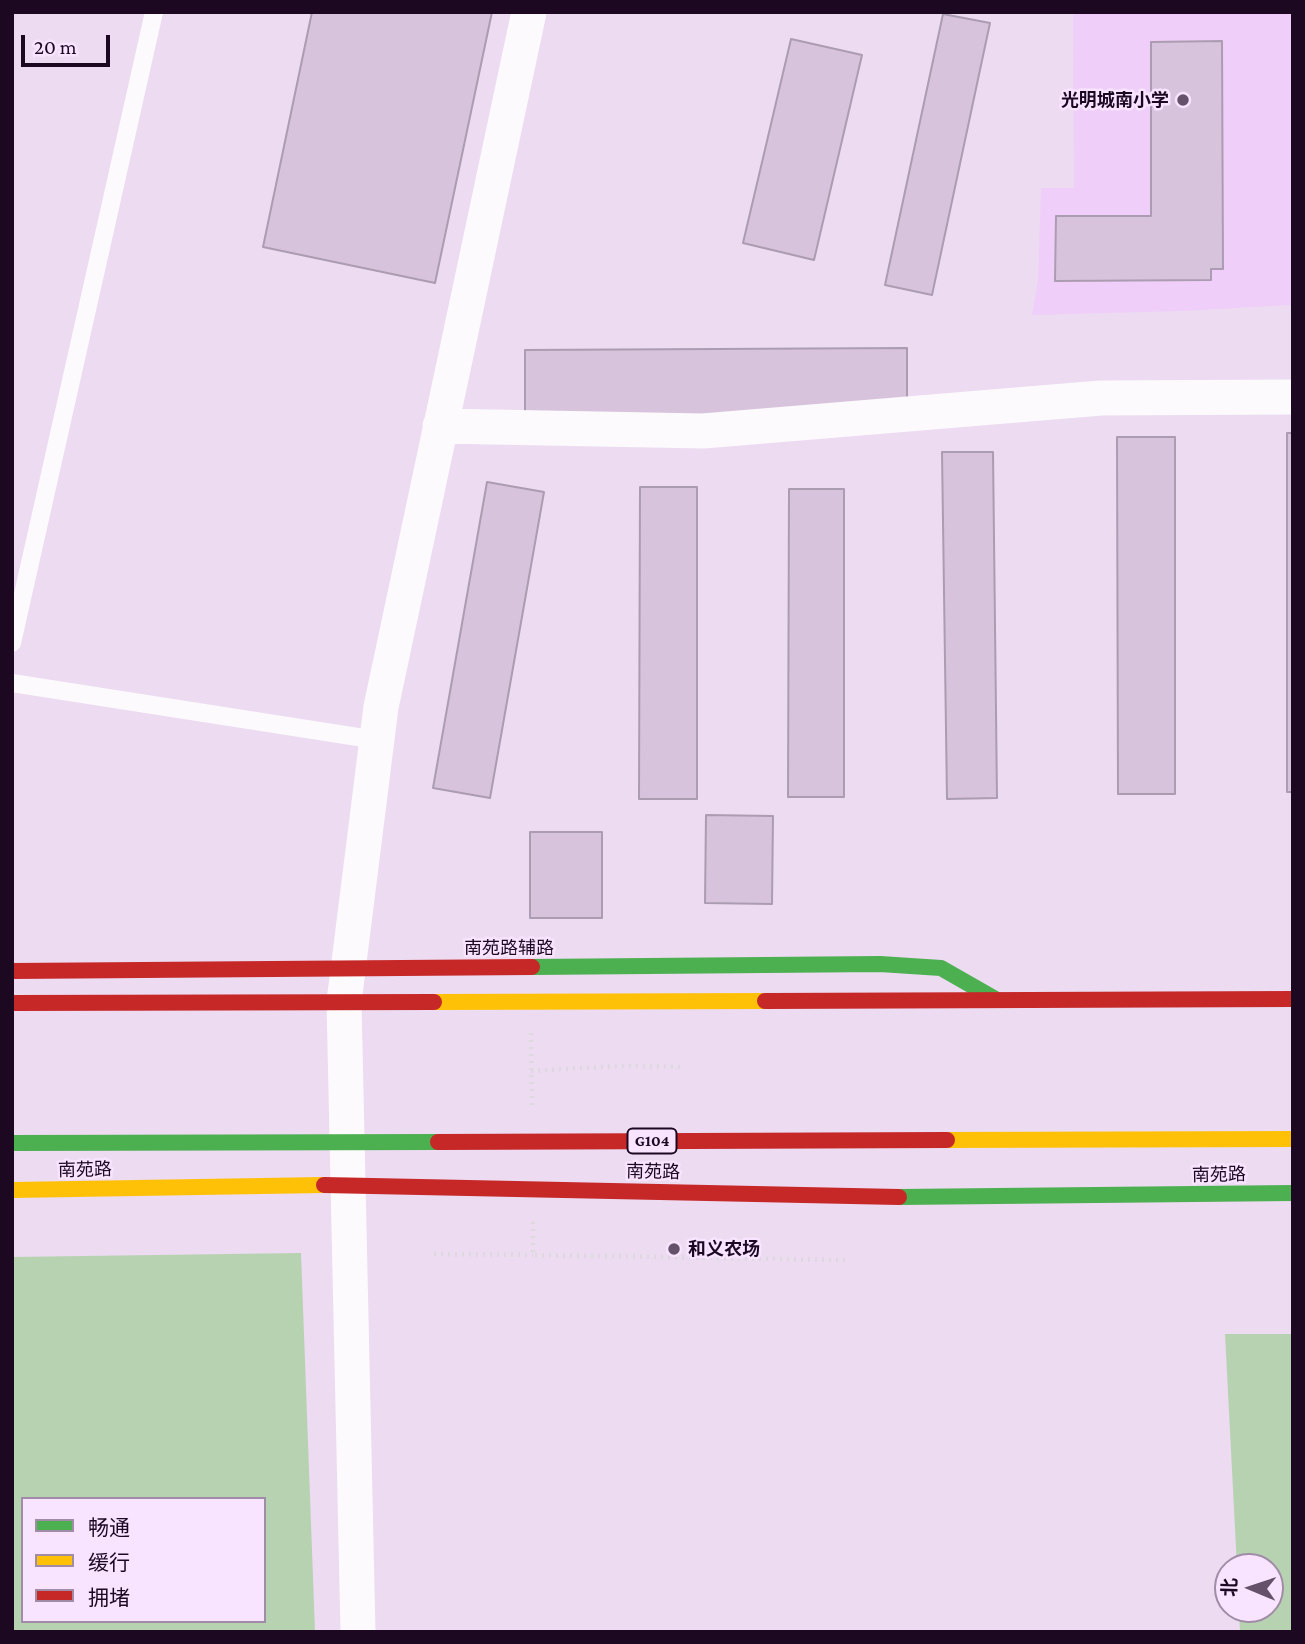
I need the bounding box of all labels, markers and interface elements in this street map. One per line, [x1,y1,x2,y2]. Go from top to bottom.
scale bar [24,21,114,65]
text: 20 m [34,35,77,59]
place label: 光明城南小学 [1061,89,1169,111]
marker: 光明城南小学 [1175,92,1191,108]
street label: 南苑路辅路 [464,937,554,959]
road number: G104 [628,1128,676,1154]
street label: 南苑路 [58,1159,112,1181]
street label: 南苑路 [626,1161,680,1183]
street label: 南苑路 [1192,1164,1246,1186]
place label: 和义农场 [688,1238,760,1260]
marker: 和义农场 [666,1241,682,1257]
legend [21,1497,266,1623]
text: 畅通 [88,1516,130,1540]
text: 缓行 [88,1551,130,1575]
north arrow [1214,1553,1284,1623]
text: 北 [1219,1577,1240,1597]
text: 拥堵 [88,1586,130,1610]

